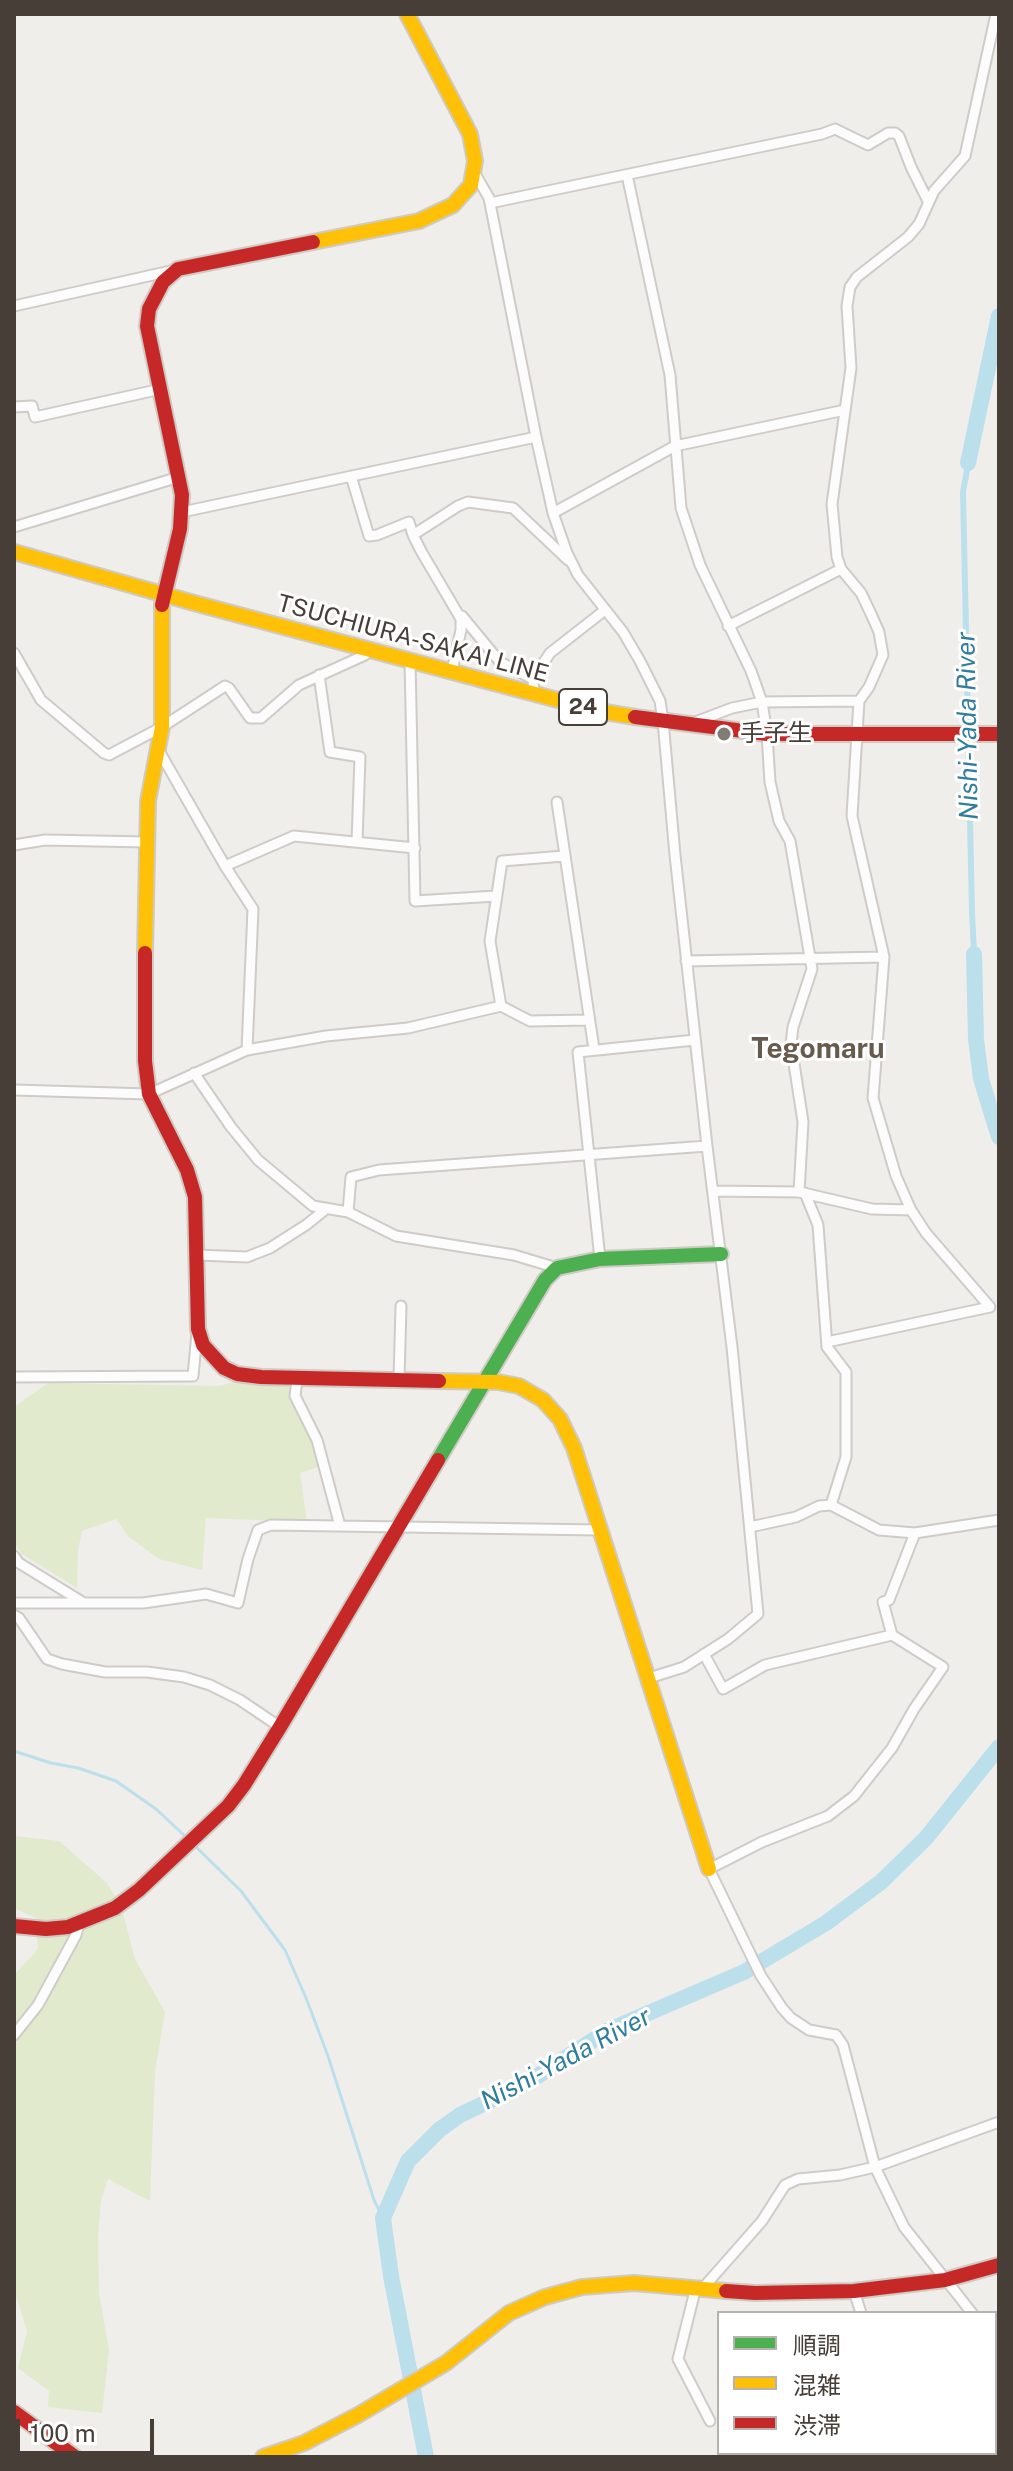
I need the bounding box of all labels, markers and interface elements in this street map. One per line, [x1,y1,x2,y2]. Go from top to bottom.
street label: TSUCHIURA-SAKAI LINE [274,589,552,689]
water label: Nishi-Yada River [951,632,985,820]
road number: 24 [559,689,607,725]
place label: 手子生 [740,720,812,748]
marker: 手子生 [715,725,733,743]
district label: Tegomaru [751,1032,885,1066]
water label: Nishi-Yada River [476,2001,656,2117]
legend [717,2311,997,2455]
text: 順調 [793,2331,841,2359]
text: 混雑 [793,2371,841,2399]
scale bar [20,2403,158,2453]
text: 渋滞 [793,2411,841,2439]
text: 100 m [30,2419,96,2447]

